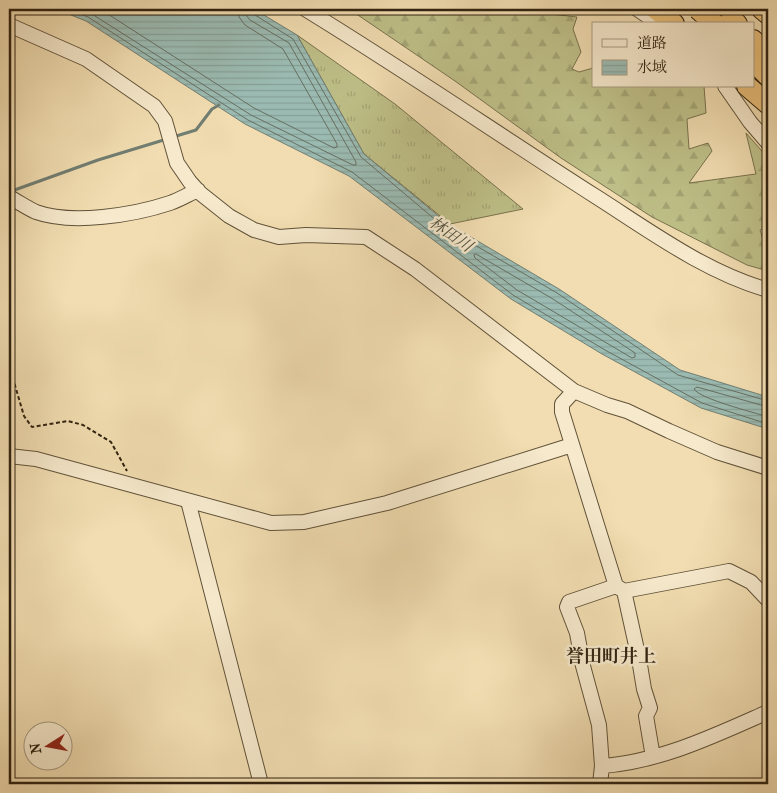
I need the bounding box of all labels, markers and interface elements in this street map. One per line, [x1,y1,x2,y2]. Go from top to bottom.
legend [592,22,754,88]
text: 道路 [637,34,667,52]
text: 水域 [637,58,667,76]
water label: 林田川 [426,212,478,257]
district label: 誉田町井上 [566,646,656,667]
north arrow [22,720,72,770]
text: N [26,741,45,755]

